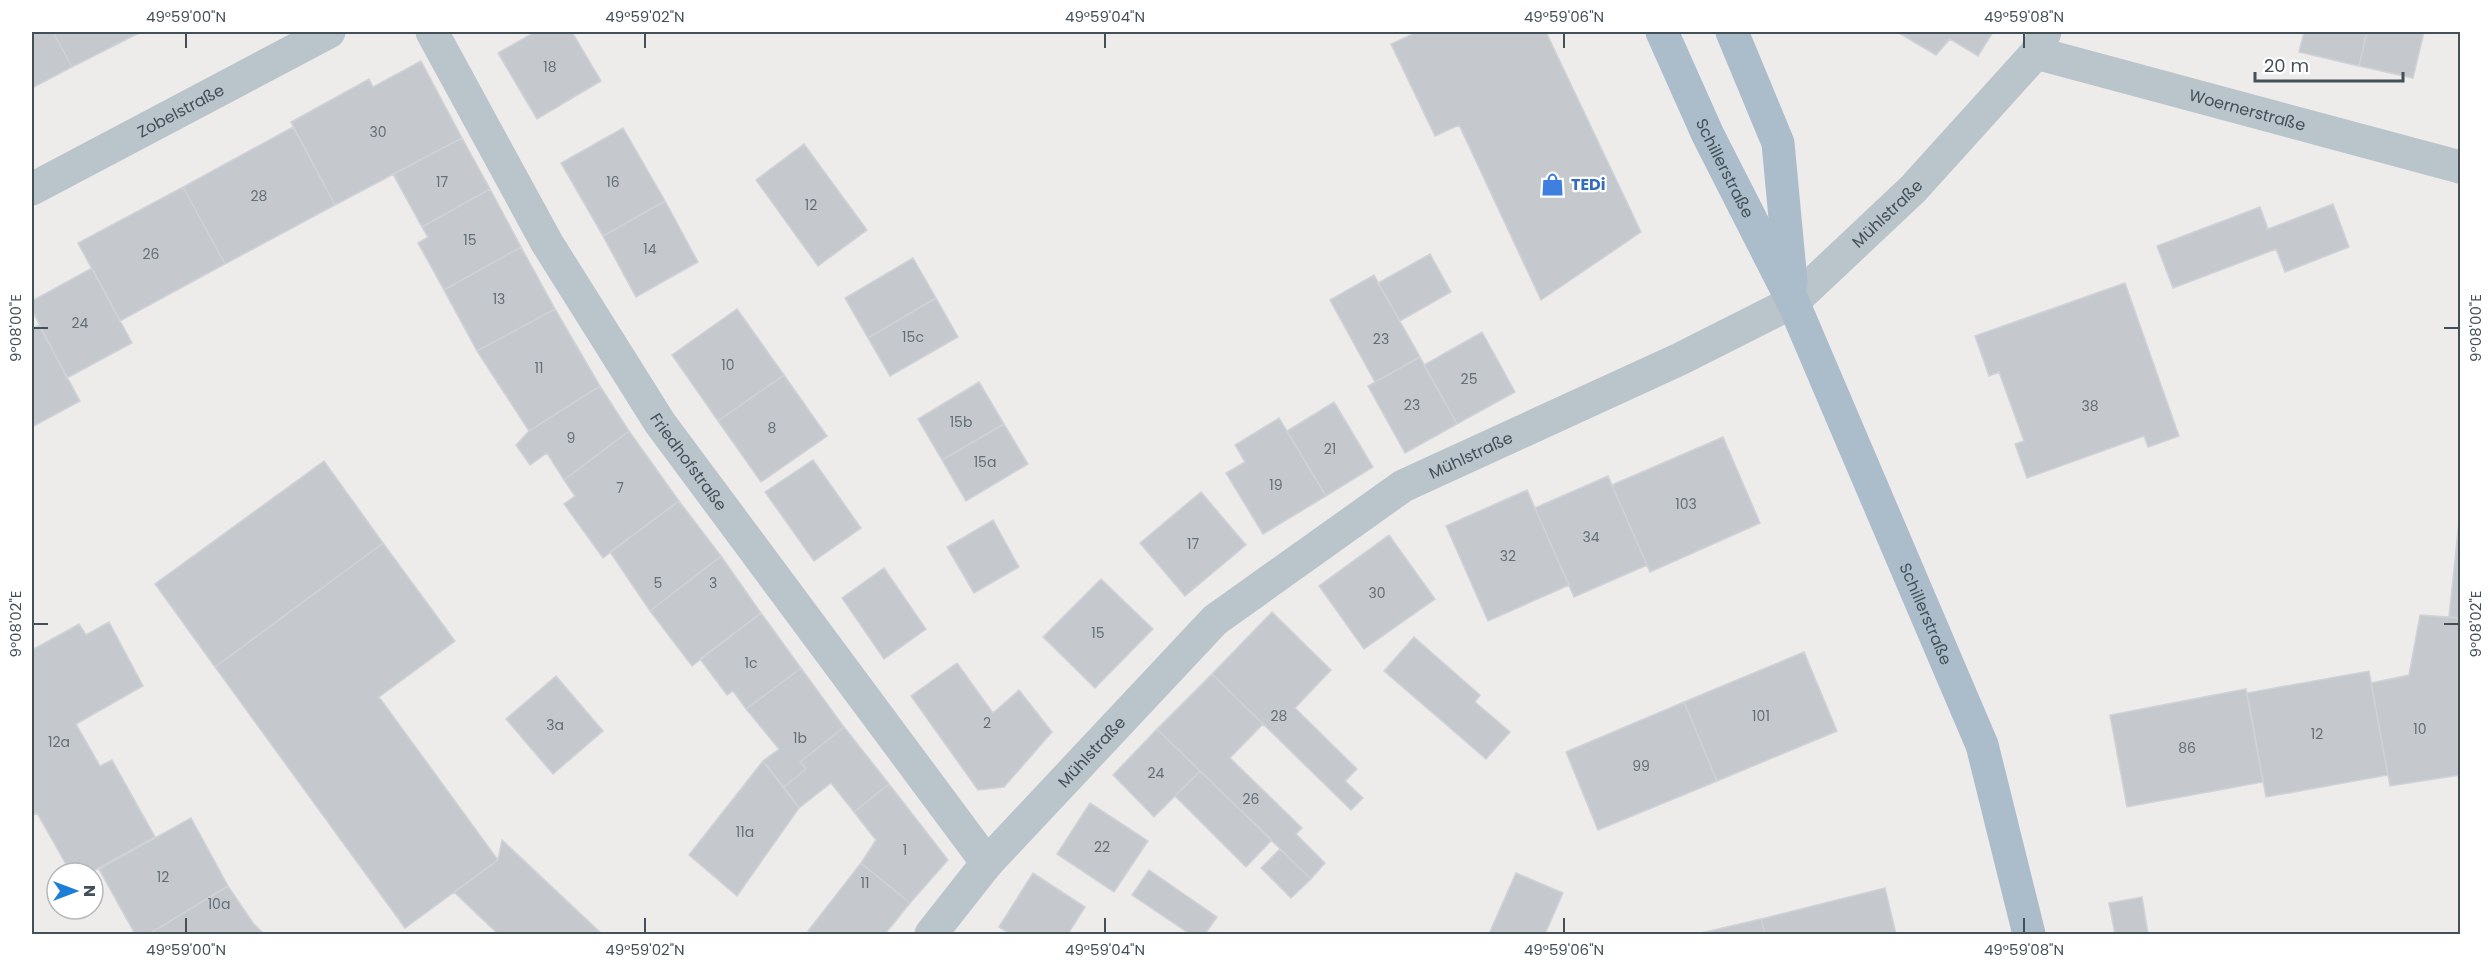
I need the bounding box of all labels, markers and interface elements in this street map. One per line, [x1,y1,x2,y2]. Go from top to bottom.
text: 49°59'00"N [146,6,226,27]
text: 49°59'02"N [605,6,685,27]
text: 49°59'04"N [1065,6,1145,27]
text: 49°59'06"N [1524,6,1604,27]
text: 49°59'08"N [1984,6,2064,27]
scale bar [2255,45,2404,83]
text: 20 m [2264,53,2309,78]
house number: 18 [543,57,557,77]
street label: Zobelstraße [133,78,228,143]
street label: Woernerstraße [2187,83,2308,137]
street label: Schillerstraße [1690,115,1760,222]
house number: 30 [369,122,387,142]
shop icon: TEDi [1540,171,1566,197]
house number: 17 [436,172,448,192]
house number: 16 [606,172,620,192]
place label: TEDi [1571,173,1605,196]
street label: Mühlstraße [1846,174,1928,253]
house number: 28 [251,186,268,206]
house number: 12 [805,195,817,215]
house number: 15 [463,230,477,250]
house number: 14 [643,239,657,259]
house number: 26 [143,244,160,264]
house number: 13 [493,289,505,309]
text: 9°08'00"E [5,294,26,362]
text: 9°08'00"E [2465,294,2486,362]
house number: 24 [72,313,89,333]
house number: 15c [902,327,924,347]
house number: 23 [1373,329,1389,349]
house number: 10 [721,355,735,375]
house number: 11 [535,358,543,378]
house number: 25 [1461,369,1477,389]
house number: 23 [1404,395,1420,415]
house number: 38 [2081,396,2099,416]
street label: Friedhofstraße [645,408,733,515]
house number: 15b [950,412,972,432]
house number: 8 [768,418,777,438]
street label: Mühlstraße [1425,426,1516,484]
house number: 9 [567,428,575,448]
house number: 21 [1324,439,1336,459]
house number: 15a [974,452,996,472]
house number: 19 [1269,475,1283,495]
house number: 7 [616,478,624,498]
house number: 103 [1675,494,1697,514]
house number: 34 [1582,527,1600,547]
house number: 17 [1187,534,1199,554]
house number: 32 [1500,546,1516,566]
street label: Schillerstraße [1894,559,1958,668]
house number: 5 [654,573,662,593]
house number: 3 [709,573,717,593]
house number: 30 [1368,583,1386,603]
text: 9°08'02"E [5,591,26,658]
text: 9°08'02"E [2465,591,2486,658]
house number: 15 [1091,623,1105,643]
house number: 1c [745,653,757,673]
house number: 28 [1271,706,1288,726]
house number: 101 [1752,706,1770,726]
street label: Mühlstraße [1052,711,1131,792]
house number: 2 [983,713,991,733]
house number: 3a [546,715,564,735]
house number: 10 [2413,719,2427,739]
house number: 12 [2311,724,2323,744]
house number: 1b [793,728,807,748]
house number: 12a [48,732,70,752]
house number: 86 [2178,738,2196,758]
house number: 99 [1632,756,1650,776]
house number: 24 [1148,763,1165,783]
house number: 26 [1243,789,1260,809]
house number: 11a [736,822,754,842]
house number: 22 [1094,837,1110,857]
house number: 1 [903,840,907,860]
north arrow [45,861,105,921]
house number: 12 [157,867,169,887]
house number: 11 [861,873,869,893]
text: N [78,885,101,897]
house number: 10a [208,894,230,914]
text: 49°59'00"N [146,939,226,960]
text: 49°59'02"N [605,939,685,960]
text: 49°59'04"N [1065,939,1145,960]
text: 49°59'06"N [1524,939,1604,960]
text: 49°59'08"N [1984,939,2064,960]

